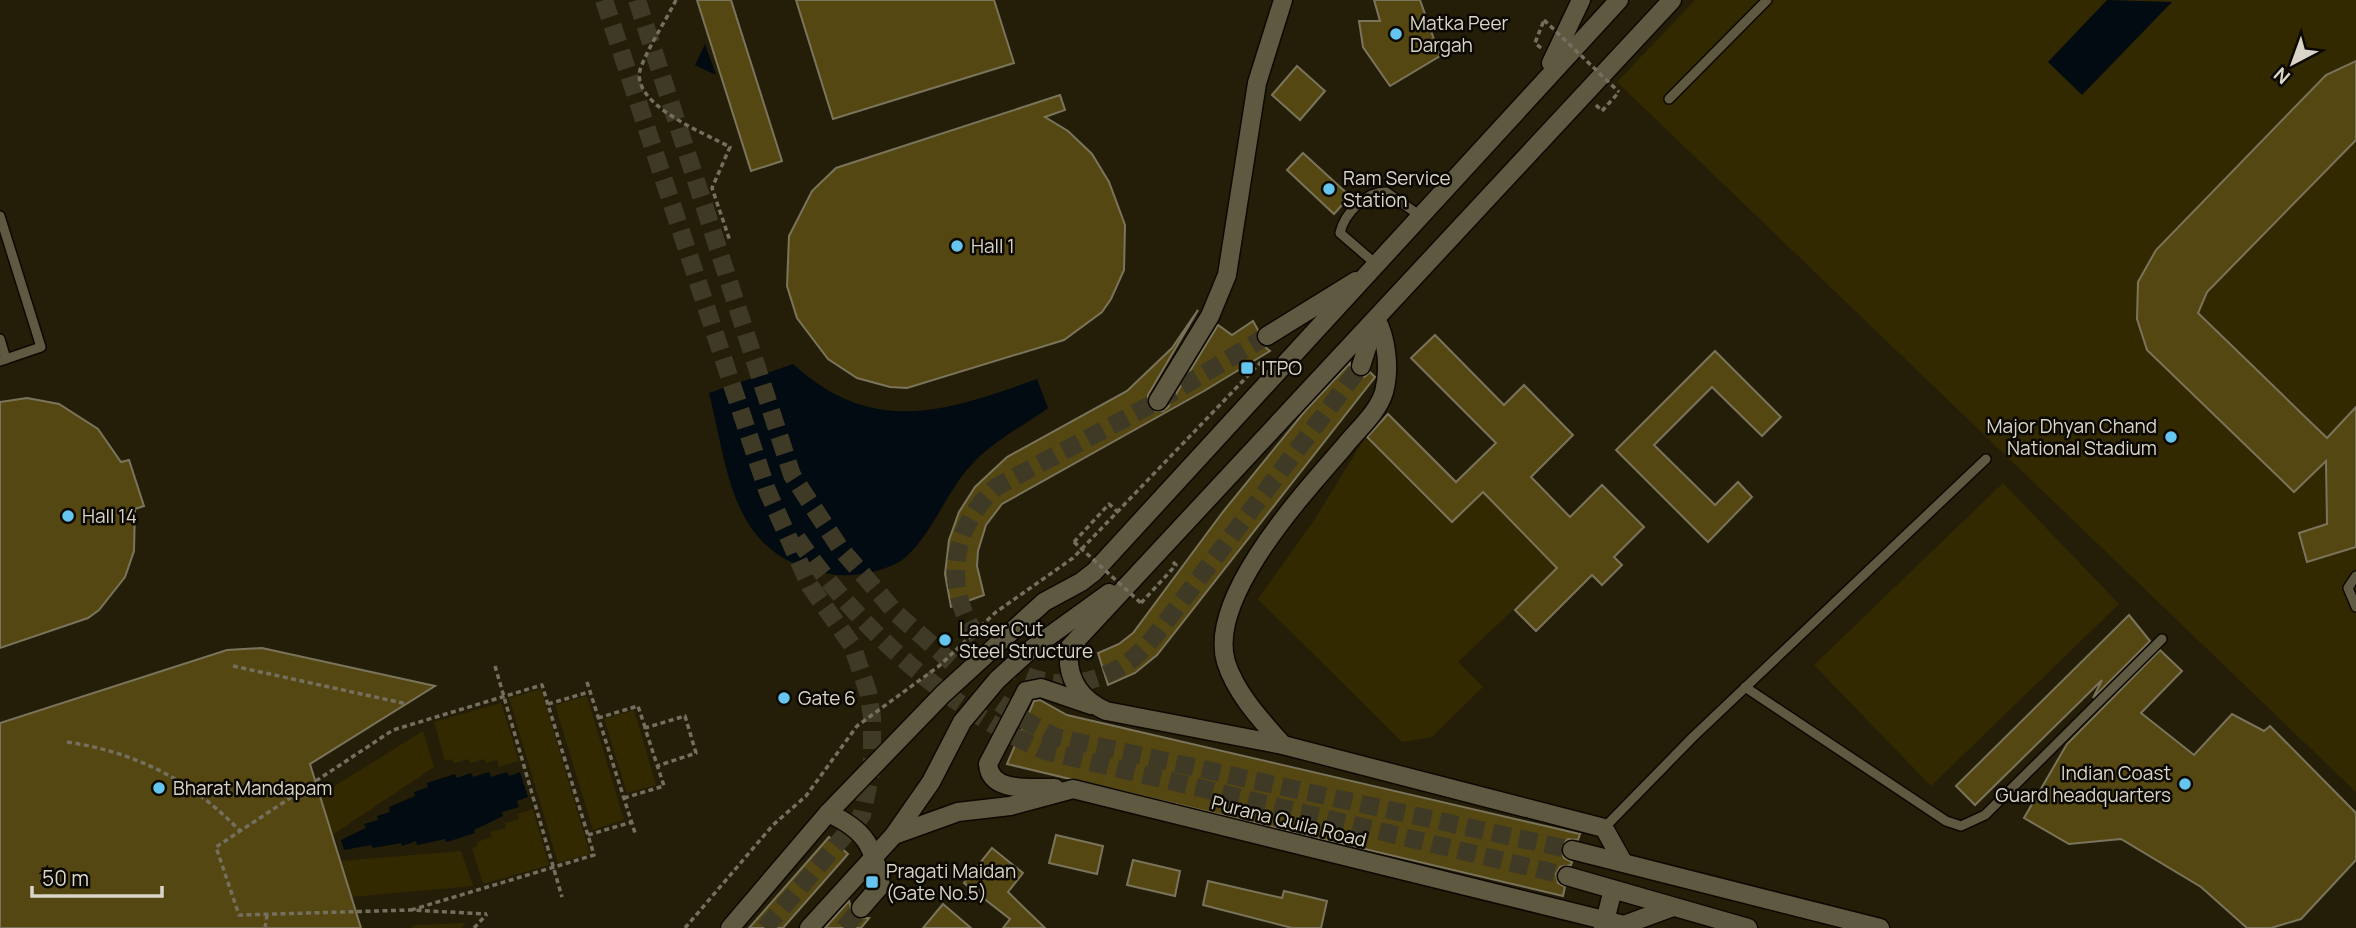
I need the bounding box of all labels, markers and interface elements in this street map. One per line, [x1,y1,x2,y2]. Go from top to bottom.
place label: Matka Peer Dargah [1410,10,1509,58]
marker: Matka Peer Dargah [1388,26,1404,42]
north arrow [2258,28,2328,98]
text: N [2268,62,2296,90]
place label: Ram Service Station [1343,165,1451,213]
marker: Ram Service Station [1321,181,1337,197]
place label: Hall 1 [971,233,1015,259]
marker: Hall 1 [949,238,965,254]
place label: ITPO [1261,355,1302,381]
marker: ITPO [1239,360,1255,376]
place label: Major Dhyan Chand National Stadium [1987,413,2157,461]
marker: Major Dhyan Chand National Stadium [2163,429,2179,445]
place label: Hall 14 [82,503,137,529]
marker: Hall 14 [60,508,76,524]
place label: Laser Cut Steel Structure [959,616,1093,664]
marker: Laser Cut Steel Structure [937,632,953,648]
place label: Gate 6 [798,685,856,711]
marker: Gate 6 [776,690,792,706]
place label: Indian Coast Guard headquarters [1995,760,2171,808]
place label: Bharat Mandapam [173,775,332,801]
marker: Indian Coast Guard headquarters [2177,776,2193,792]
marker: Bharat Mandapam [151,780,167,796]
street label: Purana Quila Road [1209,789,1369,853]
scale bar [32,855,161,899]
place label: Pragati Maidan (Gate No.5) [886,858,1016,906]
text: 50 m [42,864,89,892]
marker: Pragati Maidan (Gate No.5) [864,874,880,890]

